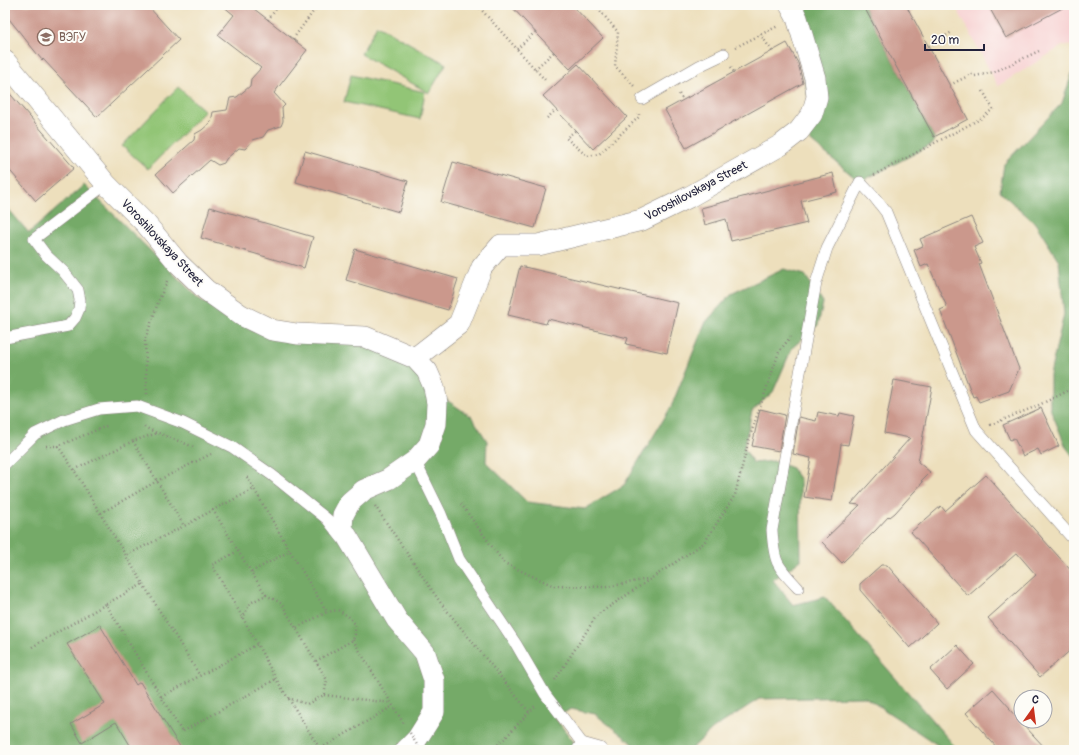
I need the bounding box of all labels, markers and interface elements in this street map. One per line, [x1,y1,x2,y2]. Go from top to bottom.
scale bar [925,26,984,52]
school or university icon: ВЭГУ [36,27,56,47]
place label: ВЭГУ [59,30,86,45]
text: 20 m [931,33,960,48]
street label: Voroshilovskaya Street [642,158,750,224]
street label: Voroshilovskaya Street [118,196,206,290]
north arrow [1013,689,1053,729]
text: С [1030,693,1040,707]

